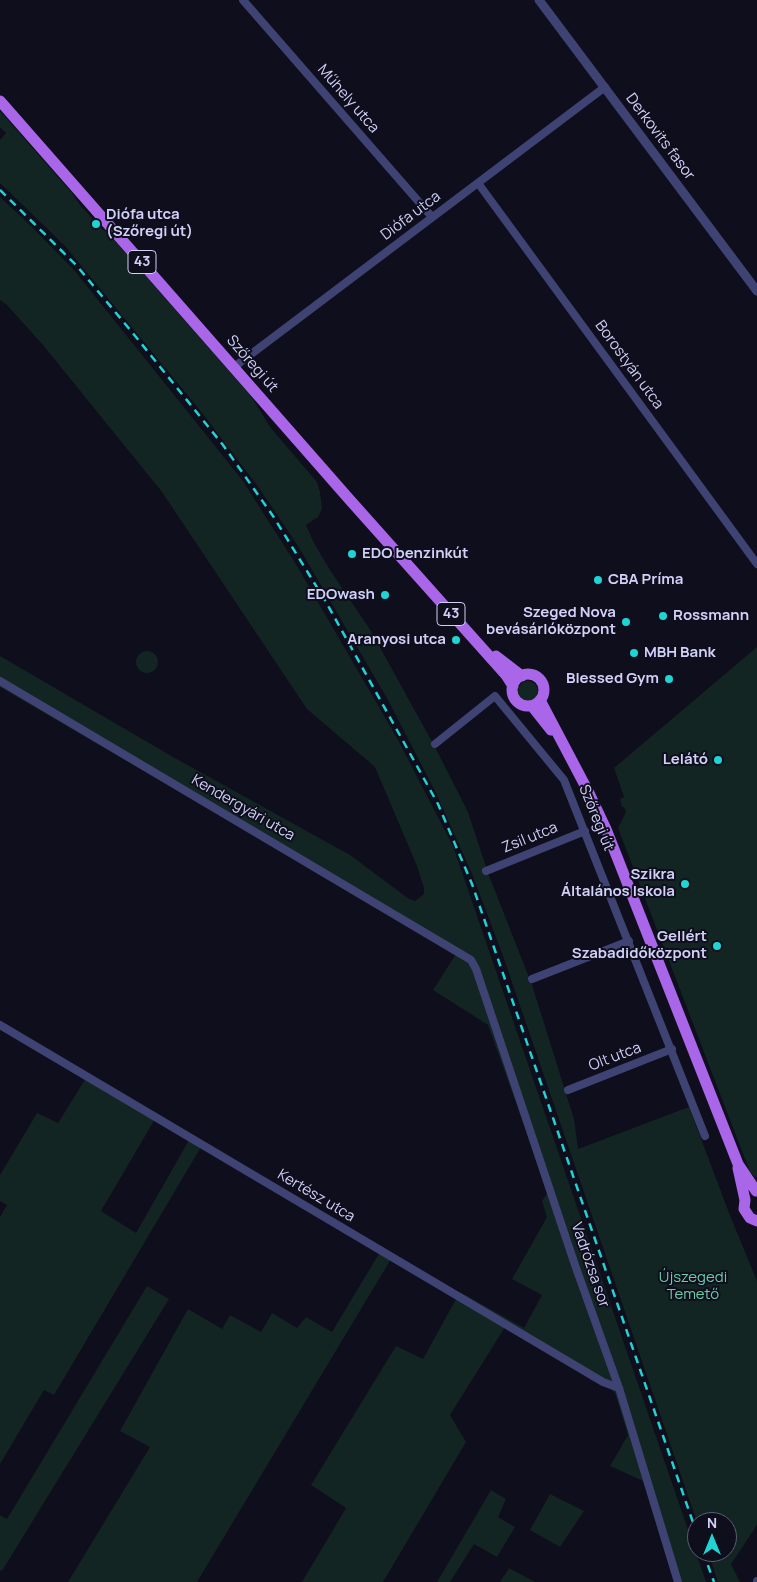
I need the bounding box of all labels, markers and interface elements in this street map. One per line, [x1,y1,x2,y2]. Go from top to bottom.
street label: Műhely utca [313,61,383,137]
street label: Derkovits fasor [622,90,698,184]
street label: Diófa utca [378,188,444,244]
place label: Diófa utca (Szőregi út) [106,206,193,241]
marker: Diófa utca (Szőregi út) [90,218,102,230]
road number: 43 [128,250,156,274]
street label: Borostyán utca [591,317,667,413]
street label: Szőregi út [222,332,282,396]
place label: EDO benzinkút [362,545,468,563]
marker: EDO benzinkút [346,548,358,560]
place label: CBA Príma [608,571,683,589]
marker: CBA Príma [592,574,604,586]
place label: EDOwash [307,586,375,604]
marker: EDOwash [379,589,391,601]
road number: 43 [437,602,465,626]
place label: Szeged Nova bevásárlóközpont [486,604,616,639]
place label: Rossmann [673,607,749,625]
marker: Rossmann [657,610,669,622]
marker: Szeged Nova bevásárlóközpont [620,616,632,628]
place label: Aranyosi utca [347,631,446,649]
marker: Aranyosi utca [450,634,462,646]
place label: MBH Bank [644,644,716,662]
marker: MBH Bank [628,647,640,659]
place label: Blessed Gym [566,670,659,688]
marker: Blessed Gym [663,673,675,685]
place label: Lelátó [663,751,708,769]
marker: Lelátó [712,754,724,766]
street label: Kendergyári utca [188,771,298,845]
street label: Szőregi út [575,782,617,854]
street label: Zsil utca [500,819,560,857]
place label: Szikra Általános Iskola [561,866,675,901]
marker: Szikra Általános Iskola [679,878,691,890]
place label: Gellért Szabadidőközpont [572,928,707,963]
marker: Gellért Szabadidőközpont [711,940,723,952]
street label: Olt utca [586,1039,644,1075]
street label: Kertész utca [274,1166,358,1226]
street label: Vadrózsa sor [567,1220,613,1310]
park label: Újszegedi Temető [659,1269,727,1304]
north arrow [687,1512,737,1562]
text: N [707,1513,717,1532]

